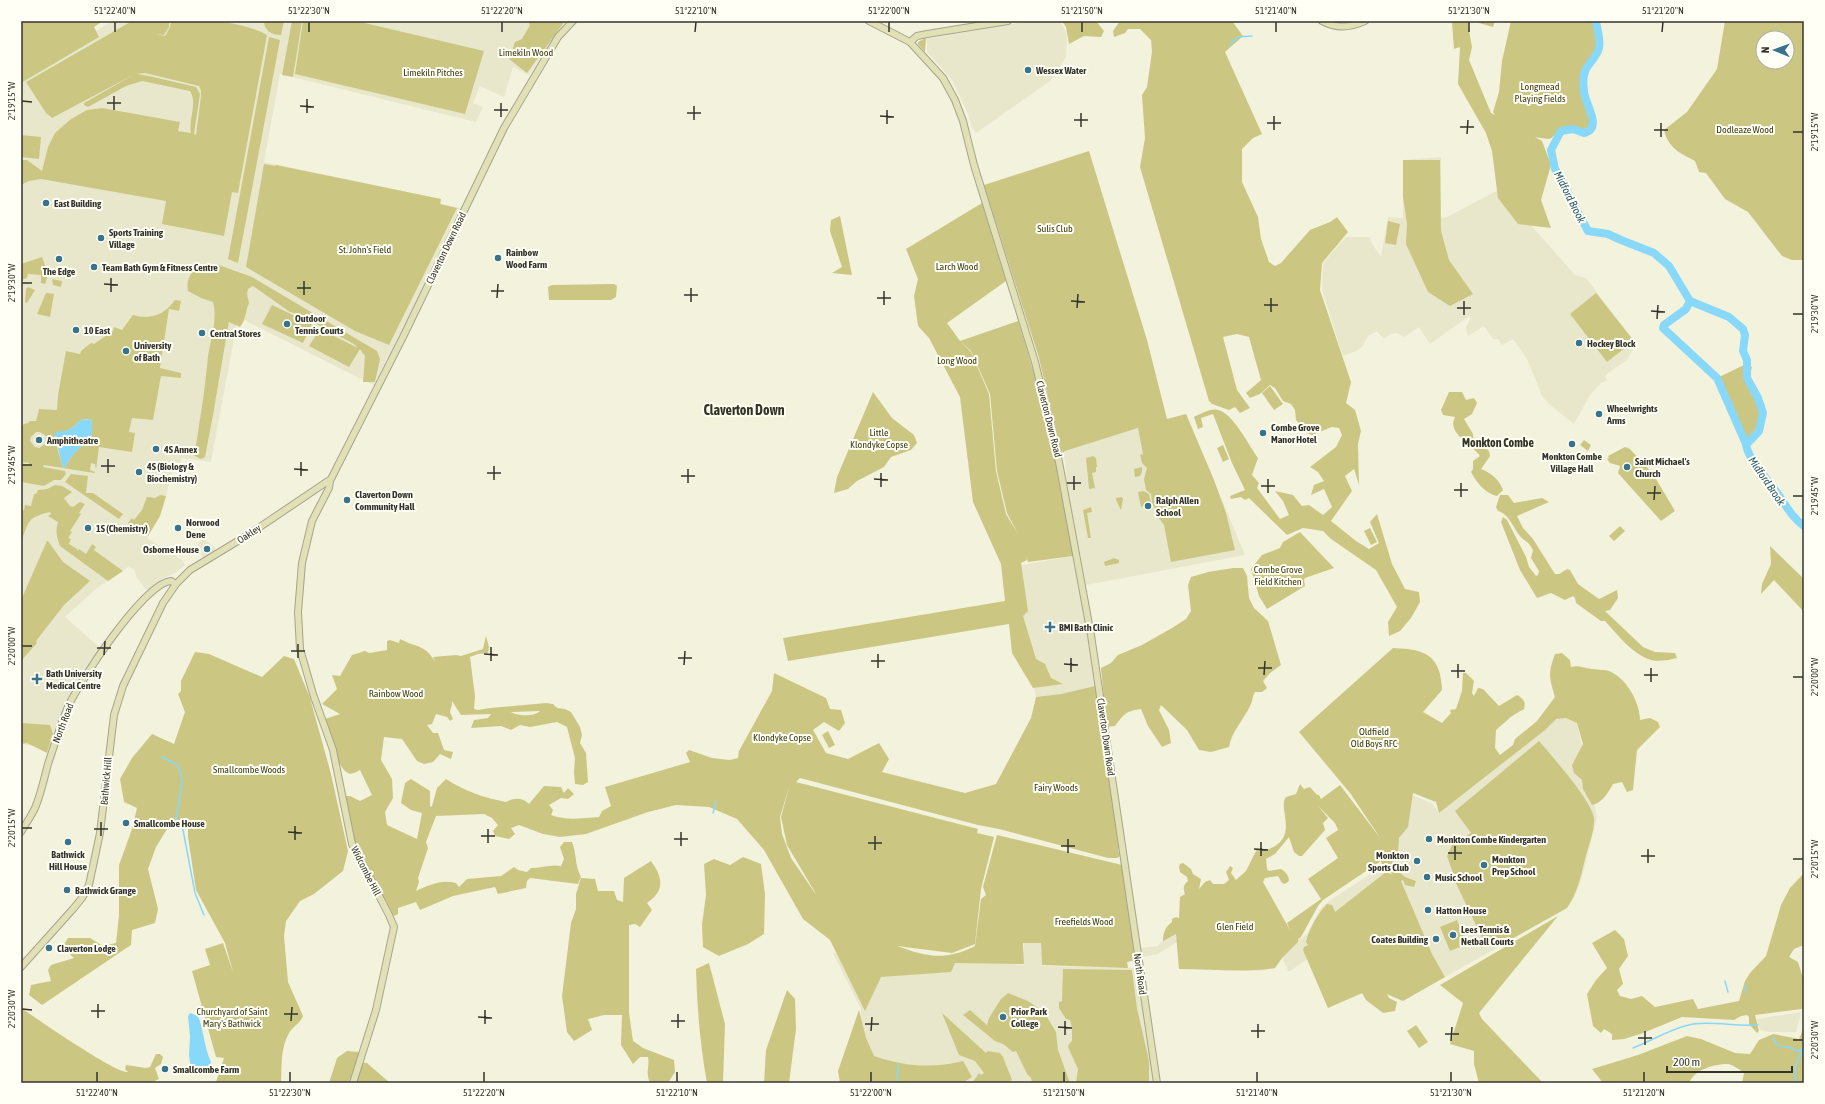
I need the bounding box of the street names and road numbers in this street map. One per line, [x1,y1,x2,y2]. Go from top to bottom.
street label: Claverton Down Road [424,210,468,286]
street label: Claverton Down Road [1034,380,1064,459]
street label: Oakley [235,522,263,546]
street label: Claverton Down Road [1095,697,1117,777]
street label: North Road [50,701,76,744]
street label: Bathwick Hill [98,756,114,806]
street label: Widcombe Hill [349,844,383,898]
street label: North Road [1132,953,1148,996]

